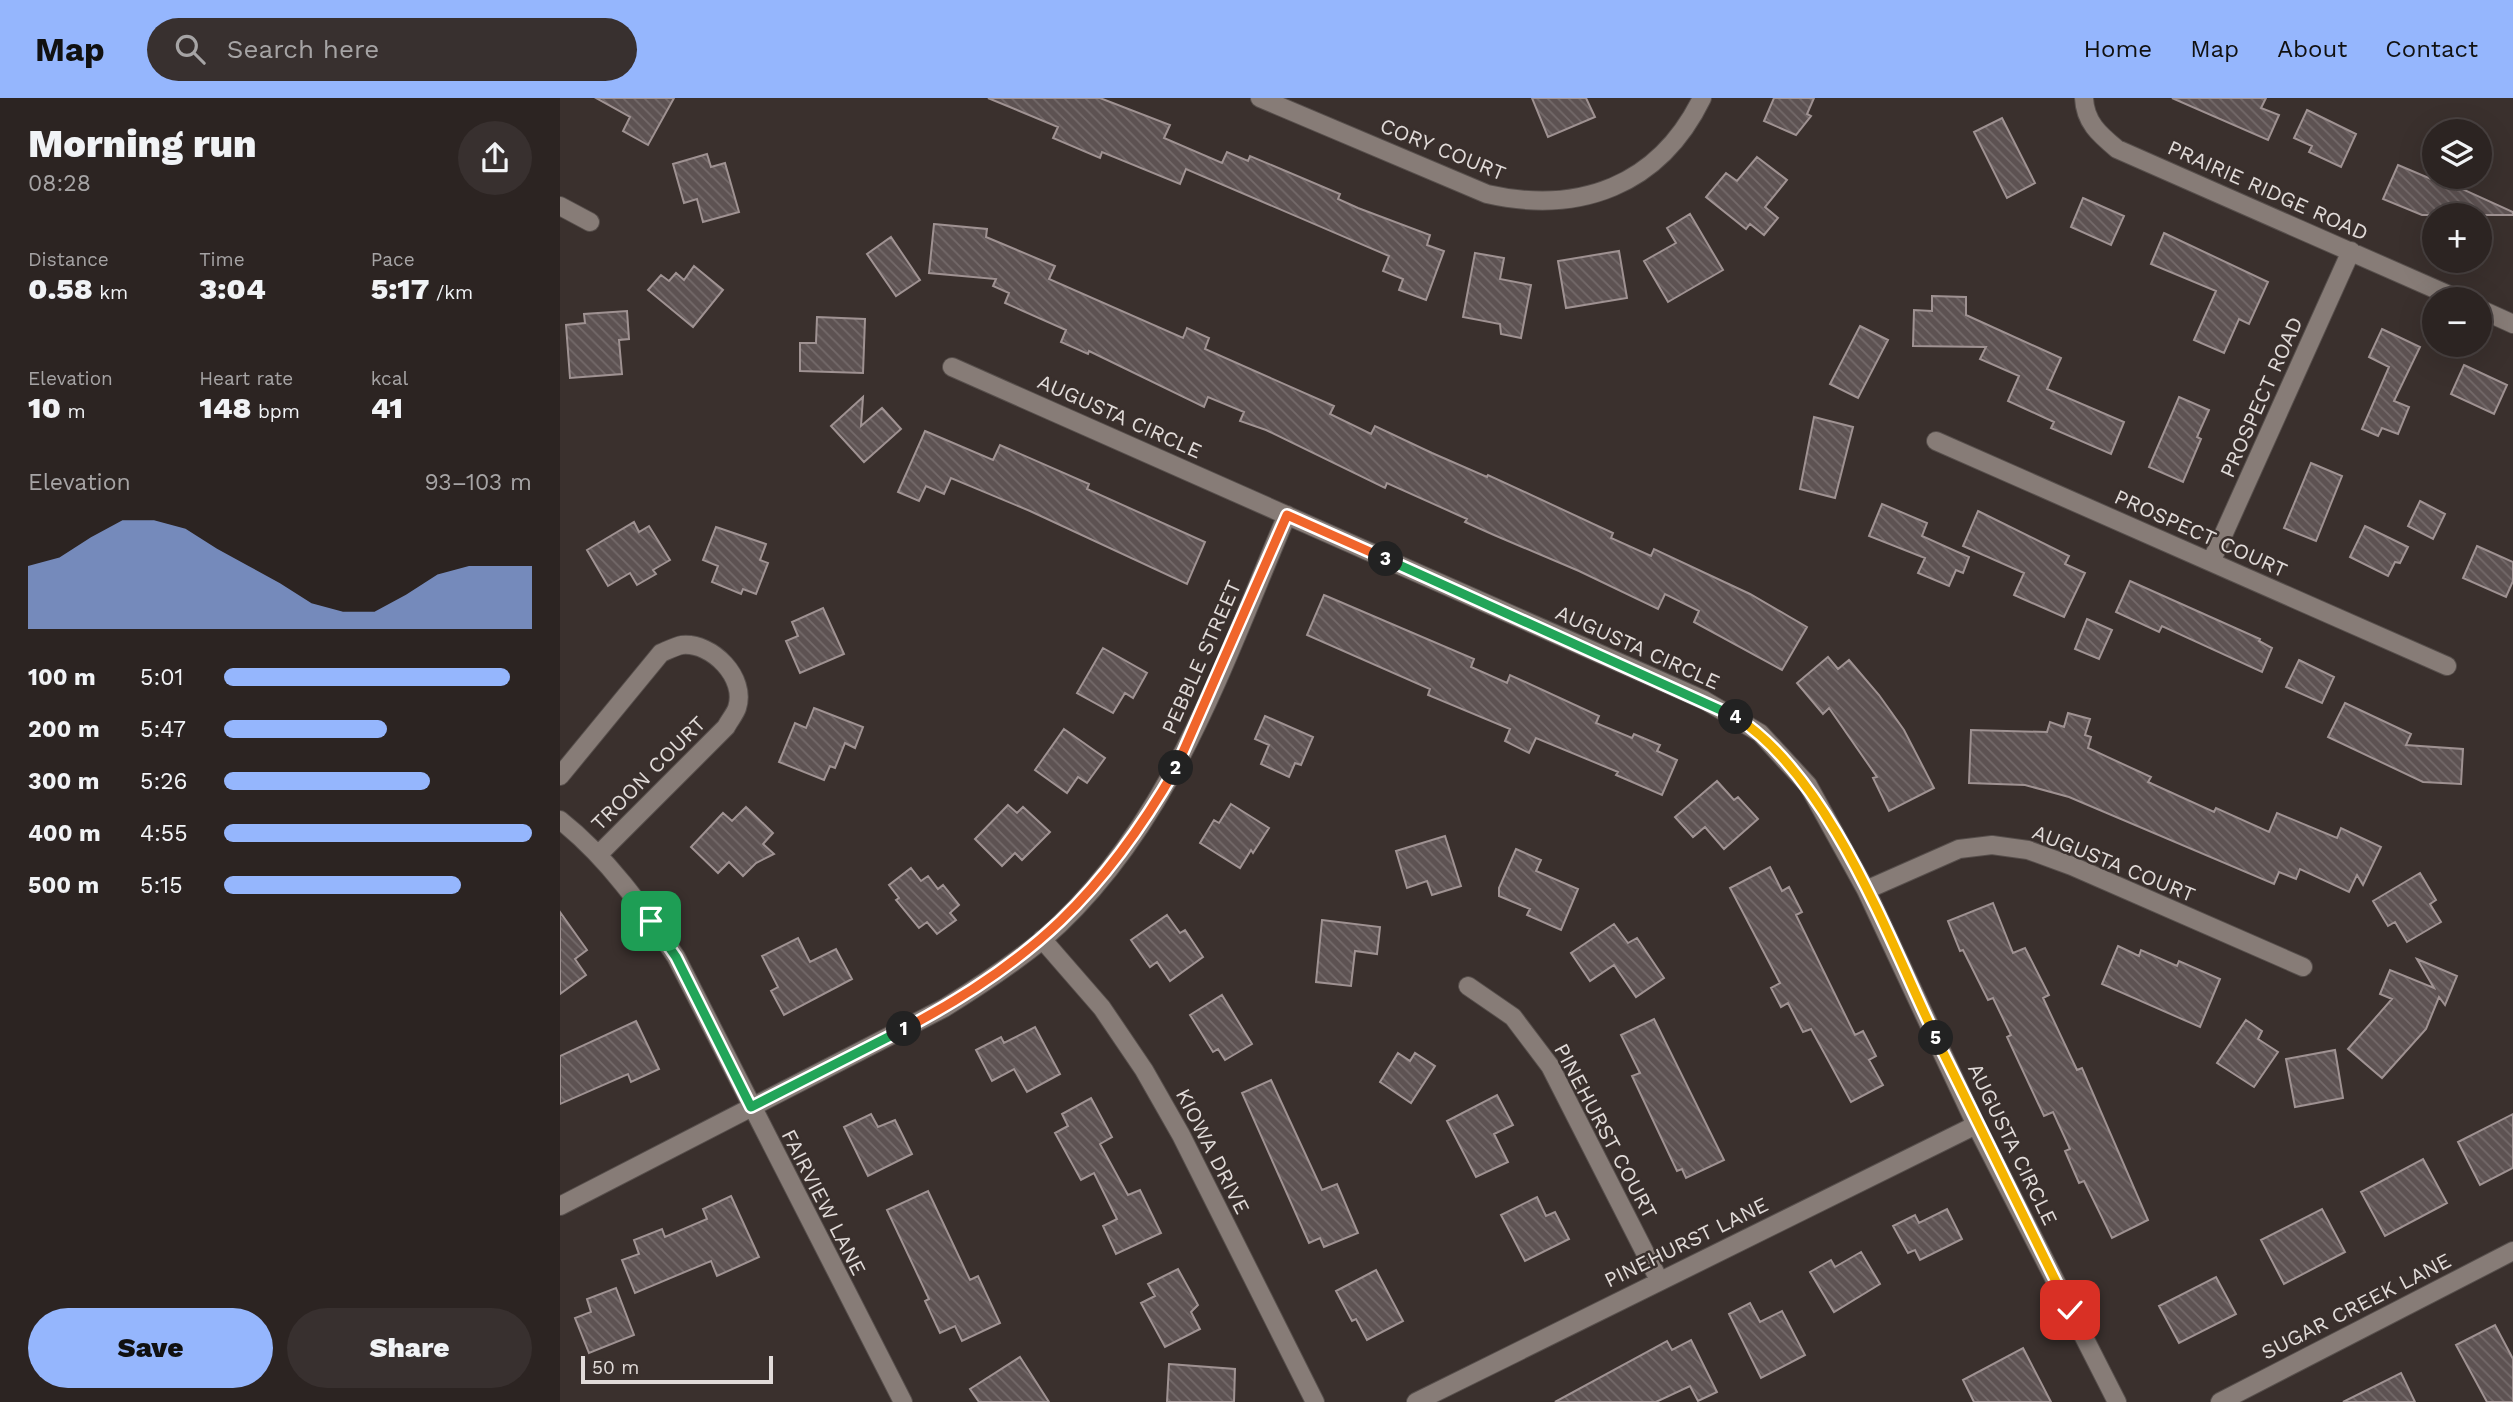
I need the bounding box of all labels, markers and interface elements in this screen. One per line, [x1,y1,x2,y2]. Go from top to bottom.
search box [147,18,637,81]
text: Map [35,30,105,69]
icon: search [171,30,209,68]
text: Search here [227,34,379,64]
text: Home [2084,35,2152,63]
text: Map [2190,35,2239,63]
text: About [2277,35,2347,63]
text: Contact [2385,35,2478,63]
street label: CORY COURT [1377,112,1510,186]
map controls [2422,119,2492,357]
button: layers [2422,119,2492,189]
button: share [458,121,532,195]
text: Morning run [28,122,257,166]
street label: PRAIRIE RIDGE ROAD [2164,134,2372,246]
text: 08:28 [28,170,91,197]
button: + [2422,203,2492,273]
text: Distance [28,248,109,271]
text: Time [199,248,245,271]
text: Pace [371,248,415,271]
text: 0.58 [28,271,93,306]
text: 3:04 [199,271,266,306]
text: 5:17 [371,271,429,306]
text: km [93,281,128,304]
text: /km [429,281,473,304]
button: − [2422,287,2492,357]
street label: PROSPECT ROAD [2214,313,2308,481]
text: Elevation [28,367,113,390]
text: Heart rate [199,367,293,390]
text: kcal [371,367,408,390]
street label: AUGUSTA CIRCLE [1034,369,1206,463]
text: 10 [28,390,61,425]
text: 148 [199,390,251,425]
text: 41 [371,390,403,425]
text: m [61,400,86,423]
text: bpm [251,400,300,423]
text: Elevation [28,469,131,496]
text: 93–103 m [425,469,532,496]
street label: PROSPECT COURT [2111,484,2292,582]
pin: 3 [1368,542,1404,576]
text: 3 [1380,547,1391,570]
street label: PEBBLE STREET [1156,576,1246,738]
street label: AUGUSTA CIRCLE [1552,600,1724,694]
text: 100 m [28,664,96,691]
text: 5:01 [140,664,183,691]
pin: 4 [1718,700,1754,734]
text: 4 [1729,705,1742,728]
street label: TROON COURT [586,710,711,835]
text: 200 m [28,716,100,743]
text: 5:47 [140,716,186,743]
pin: 2 [1158,750,1194,786]
text: 2 [1170,756,1181,779]
text: 300 m [28,768,99,795]
text: 5:26 [140,768,188,795]
street label: AUGUSTA COURT [2029,819,2199,907]
text: 400 m [28,820,101,847]
text: 4:55 [140,820,188,847]
text: 500 m [28,872,99,899]
text: 5:15 [140,872,183,899]
pin [621,891,681,951]
icon: arrive [632,902,670,940]
pin: 1 [886,1012,922,1046]
text: 1 [899,1017,908,1040]
pin: 5 [1918,1020,1954,1056]
text: 5 [1930,1026,1941,1049]
street label: PINEHURST COURT [1549,1039,1663,1223]
street label: AUGUSTA CIRCLE [1963,1059,2063,1229]
street label: KIOWA DRIVE [1171,1084,1255,1218]
street label: FAIRVIEW LANE [776,1125,872,1279]
street label: PINEHURST LANE [1600,1191,1772,1293]
street label: SUGAR CREEK LANE [2257,1247,2455,1365]
pin [2040,1280,2100,1340]
icon: check [2051,1291,2089,1329]
button: Save [28,1308,273,1388]
button: Share [287,1308,532,1388]
scale bar [581,1353,774,1385]
text: 50 m [592,1356,639,1379]

